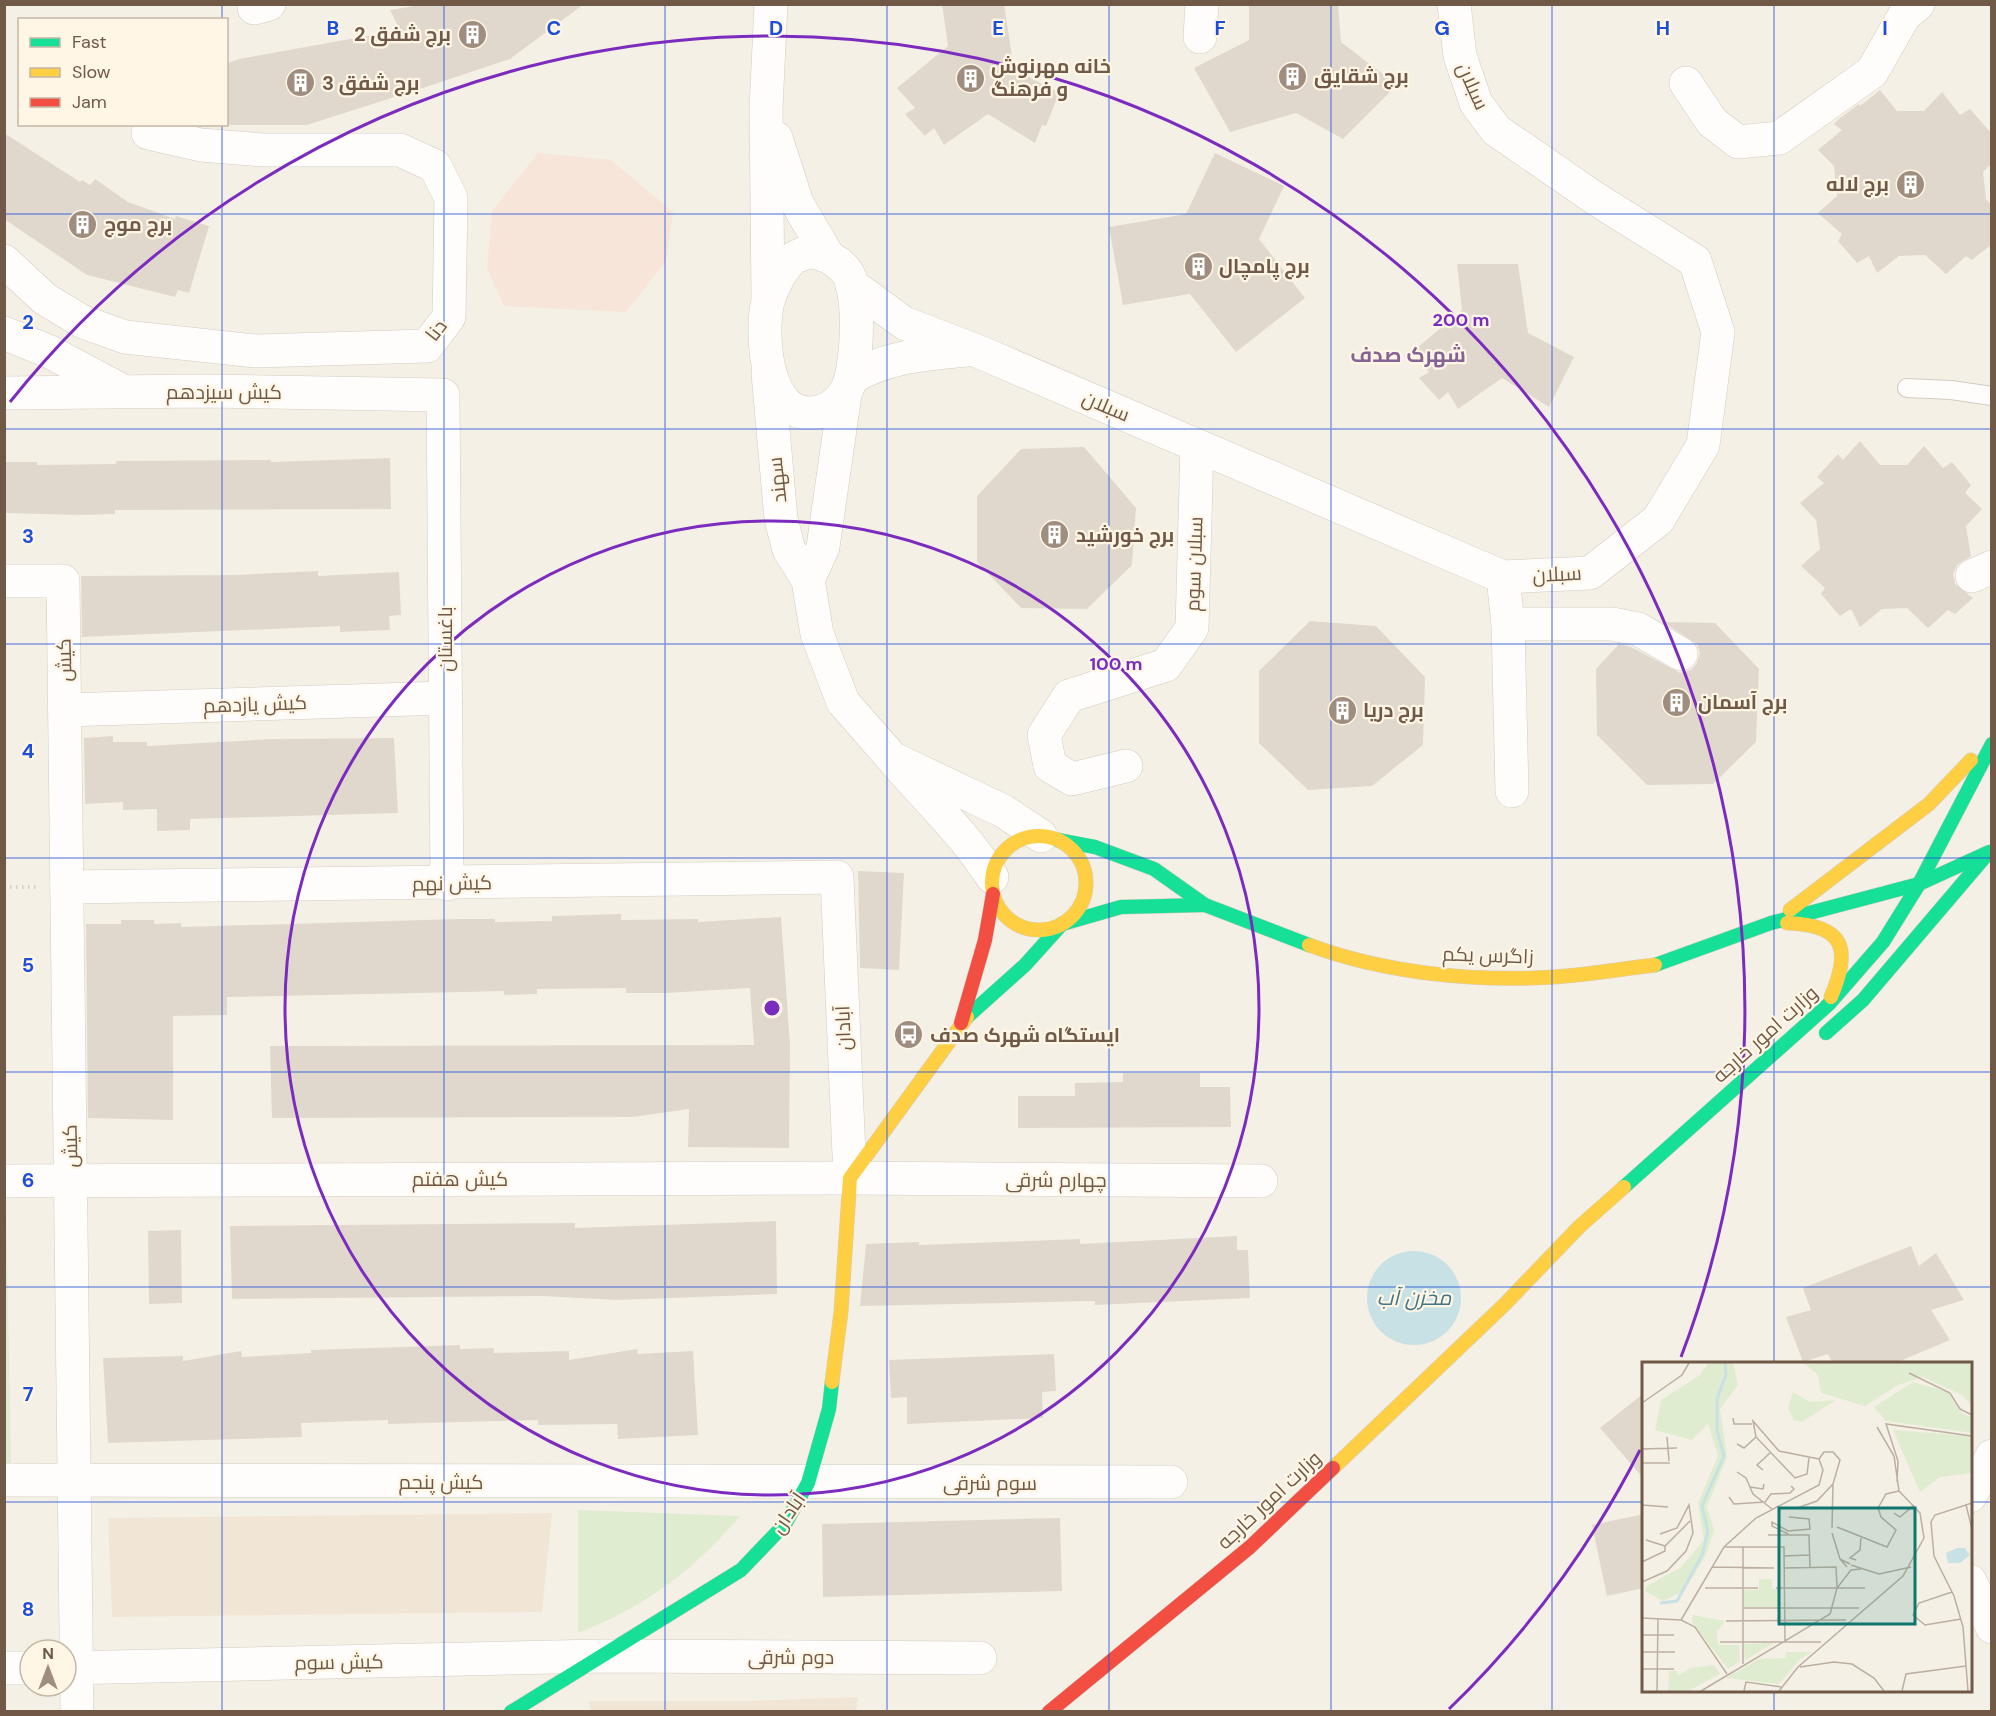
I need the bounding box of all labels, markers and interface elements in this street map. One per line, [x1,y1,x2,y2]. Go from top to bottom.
text: B [327,15,339,41]
text: C [547,15,561,41]
text: D [769,15,783,41]
text: E [992,15,1004,41]
text: F [1214,15,1226,41]
text: G [1434,15,1450,41]
text: H [1656,15,1670,41]
text: I [1882,15,1888,41]
legend [18,18,228,126]
building icon: برج شفق 2 [456,18,488,50]
place label: برج شفق 2 [354,21,451,48]
text: Fast [72,30,107,54]
place label: خانه مهرنوش و فرهنگ [991,53,1111,102]
street label: سبلان [1451,58,1495,114]
text: Slow [72,60,111,84]
building icon: برج شقایق [1277,60,1309,92]
building icon: خانه مهرنوش و فرهنگ [954,62,986,94]
place label: برج شقایق [1314,63,1409,90]
building icon: برج شفق 3 [285,67,317,99]
place label: برج شفق 3 [322,70,420,97]
text: Jam [72,90,107,114]
building icon: برج لاله [1894,168,1926,200]
place label: برج لاله [1826,171,1889,198]
building icon: برج موج [67,208,99,240]
place label: برج موج [104,211,172,238]
building icon: برج پامچال [1182,250,1214,282]
place label: برج پامچال [1219,253,1310,280]
text: 200 m [1433,308,1489,332]
text: 2 [22,309,34,335]
street label: دنا [419,314,453,346]
district label: شهرک صدف [1350,341,1466,369]
street label: کیش سیزدهم [166,379,282,406]
street label: سبلان [1078,384,1134,428]
street label: سهند [762,456,792,504]
street label: سبلان سوم [1179,516,1210,612]
building icon: برج خورشید [1039,519,1071,551]
place label: برج خورشید [1076,522,1174,549]
text: 3 [22,523,34,549]
street label: سبلان [1532,560,1582,588]
street label: باغستان [432,606,458,672]
street label: کیش [51,638,77,682]
text: 100 m [1089,652,1143,676]
building icon: برج آسمان [1661,686,1693,718]
street label: کیش یازدهم [203,689,307,720]
place label: برج آسمان [1698,689,1787,716]
building icon: برج دریا [1326,694,1358,726]
place label: برج دریا [1363,697,1424,724]
text: 4 [22,738,35,764]
street label: کیش نهم [412,869,492,898]
street label: زاگرس یکم [1442,940,1534,971]
text: 5 [22,952,34,978]
street label: وزارت امور خارجه [1707,980,1823,1088]
centre of rings [762,998,782,1018]
street label: آبادان [829,1004,857,1051]
bus stop icon: ایستگاه شهرک صدف [893,1019,925,1051]
place label: ایستگاه شهرک صدف [930,1022,1120,1048]
street label: کیش [57,1124,83,1168]
street label: کیش هفتم [412,1166,508,1193]
text: 6 [22,1167,34,1193]
street label: چهارم شرقی [1005,1167,1107,1194]
water label: مخزن آب [1377,1284,1452,1312]
inset map [1642,1362,1972,1692]
text: 7 [23,1381,34,1407]
street label: وزارت امور خارجه [1211,1445,1327,1555]
street label: کیش پنجم [398,1469,484,1496]
street label: سوم شرقی [943,1470,1037,1497]
street label: آبادان [765,1487,812,1539]
text: 8 [22,1596,34,1622]
north arrow [18,1638,78,1698]
text: N [42,1643,54,1664]
street label: دوم شرقی [748,1644,834,1671]
street label: کیش سوم [294,1648,384,1677]

